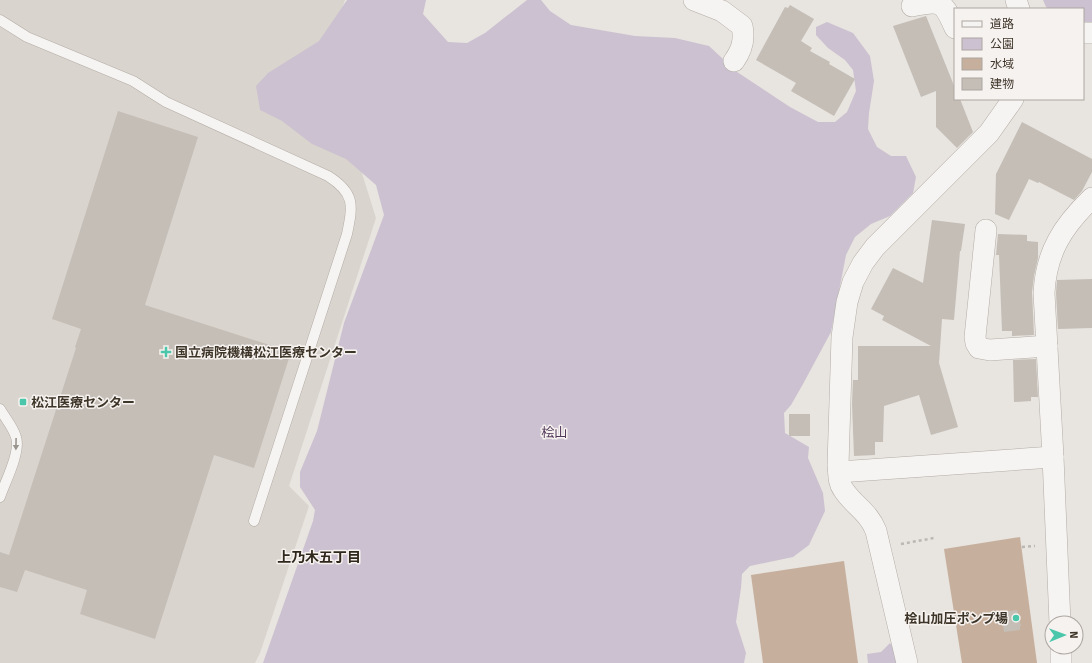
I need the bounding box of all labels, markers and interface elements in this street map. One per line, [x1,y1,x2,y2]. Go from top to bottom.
legend [954,8,1084,100]
text: 道路 [990,17,1014,31]
text: 公園 [990,37,1014,51]
text: 水域 [990,57,1014,71]
text: 建物 [990,77,1014,91]
place label: 国立病院機構松江医療センター [175,345,357,360]
marker: 国立病院機構松江医療センター [160,346,172,358]
place label: 松江医療センター [31,395,135,410]
marker: 松江医療センター [18,397,28,407]
park label: 桧山 [541,425,567,440]
one-way arrow [13,438,19,451]
district label: 上乃木五丁目 [277,549,361,566]
place label: 桧山加圧ポンプ場 [904,611,1008,626]
marker: 桧山加圧ポンプ場 [1011,613,1021,623]
north arrow [1044,615,1084,655]
text: N [1067,631,1080,639]

